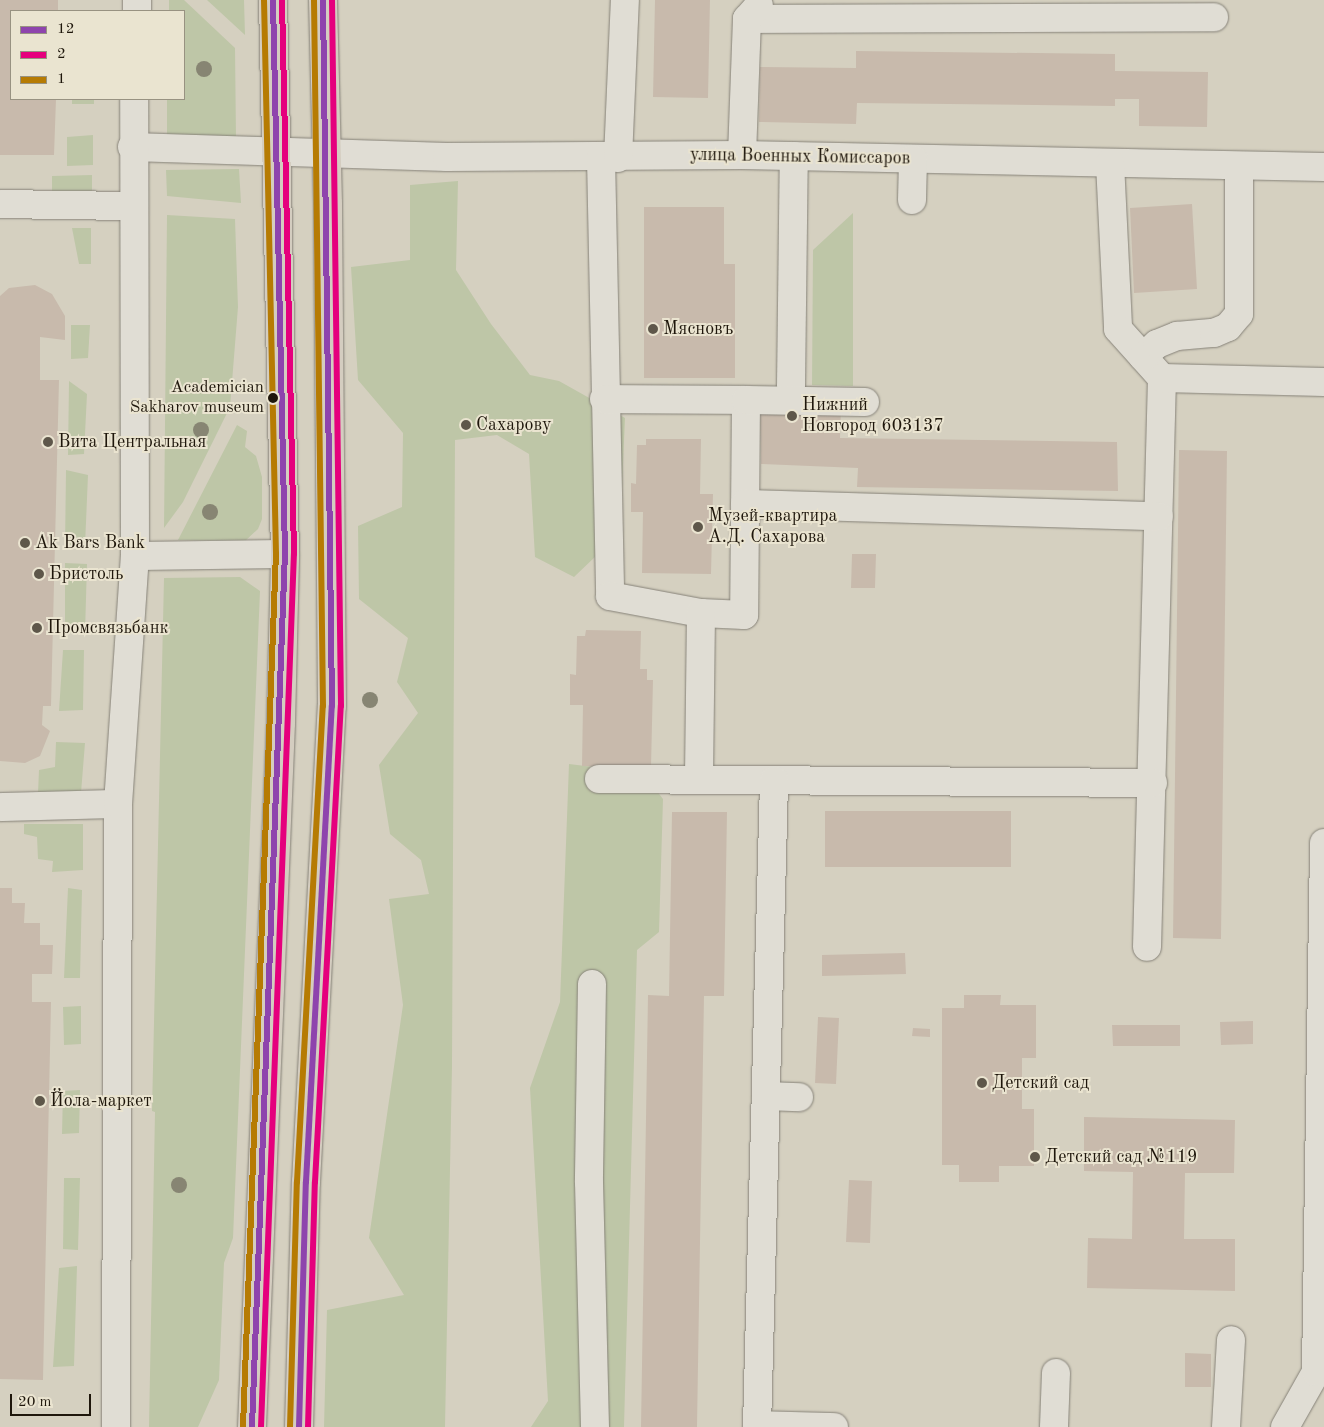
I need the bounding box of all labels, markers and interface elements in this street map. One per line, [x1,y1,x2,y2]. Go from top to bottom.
legend [10,10,185,100]
text: 12 [57,22,74,37]
text: 2 [57,47,66,62]
text: 1 [57,72,66,87]
street label: улица Военных Комиссаров [690,144,910,170]
place label: Мясновъ [663,318,733,340]
marker: Мясновъ [647,323,659,335]
place label: Academician Sakharov museum [130,378,264,418]
marker: Academician Sakharov museum [268,393,278,403]
place label: Нижний Новгород 603137 [802,395,944,438]
marker: Нижний Новгород 603137 [786,410,798,422]
place label: Сахарову [476,414,552,436]
marker: Сахарову [460,419,472,431]
place label: Вита Центральная [58,431,206,453]
marker: Вита Центральная [42,436,54,448]
place label: Музей-квартира А.Д. Сахарова [708,506,837,548]
marker: Музей-квартира А.Д. Сахарова [692,521,704,533]
place label: Ak Bars Bank [35,532,145,554]
marker: Ak Bars Bank [19,537,31,549]
place label: Бристоль [49,563,123,585]
marker: Бристоль [33,568,45,580]
place label: Промсвязьбанк [47,617,169,639]
marker: Промсвязьбанк [31,622,43,634]
place label: Детский сад [992,1072,1089,1094]
marker: Детский сад [976,1077,988,1089]
place label: Йола-маркет [50,1090,152,1112]
marker: Йола-маркет [34,1095,46,1107]
place label: Детский сад №119 [1045,1146,1198,1168]
marker: Детский сад №119 [1029,1151,1041,1163]
scale bar [12,1384,94,1416]
text: 20 m [18,1395,52,1410]

